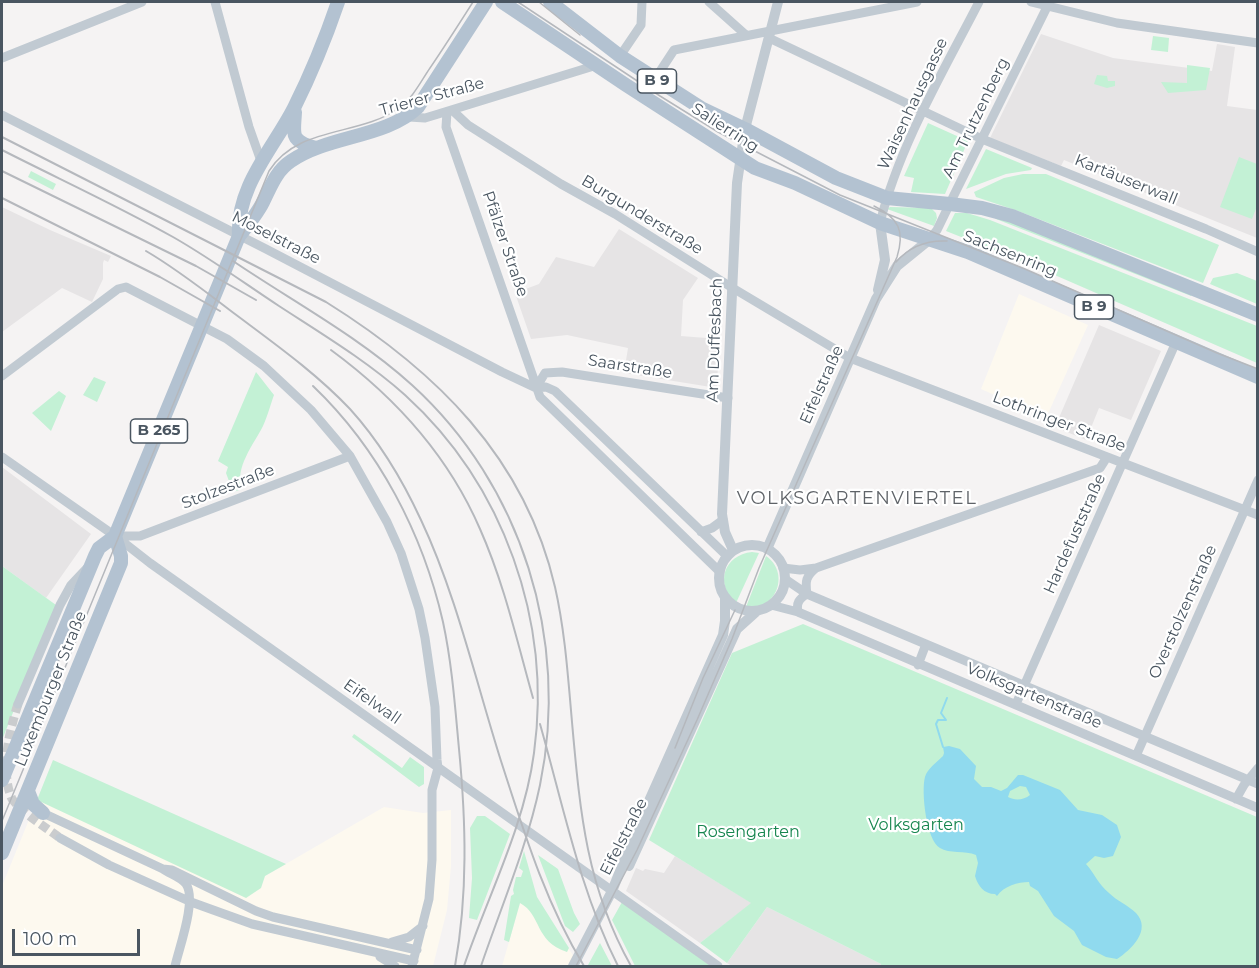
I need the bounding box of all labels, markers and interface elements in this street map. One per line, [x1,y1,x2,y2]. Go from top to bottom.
street label: Waisenhausgasse [874,35,952,173]
street label: Am Trutzenberg [939,55,1013,181]
road number: B 9 [638,69,676,93]
street label: Trierer Straße [378,74,486,120]
street label: Salierring [688,99,762,157]
street label: Kartäuserwall [1072,151,1180,209]
street label: Burgunderstraße [578,171,706,259]
street label: Pfälzer Straße [478,189,532,299]
street label: Moselstraße [228,207,324,269]
street label: Sachsenring [960,226,1060,282]
street label: Am Duffesbach [703,277,727,403]
road number: B 9 [1074,295,1114,319]
street label: Eifelstraße [796,343,848,427]
street label: Saarstraße [587,351,673,383]
street label: Lothringer Straße [990,388,1128,456]
road number: B 265 [130,419,188,443]
street label: Stolzestraße [179,460,277,514]
street label: Hardefuststraße [1040,471,1110,597]
district label: VOLKSGARTENVIERTEL [737,488,977,510]
street label: Overstolzenstraße [1145,542,1221,682]
street label: Luxemburger Straße [11,608,91,770]
street label: Volksgartenstraße [963,659,1105,733]
street label: Eifelwall [339,675,405,729]
street label: Eifelstraße [596,795,652,879]
park label: Volksgarten [868,815,964,835]
park label: Rosengarten [696,822,800,842]
scale bar [15,917,142,955]
text: 100 m [23,928,77,950]

